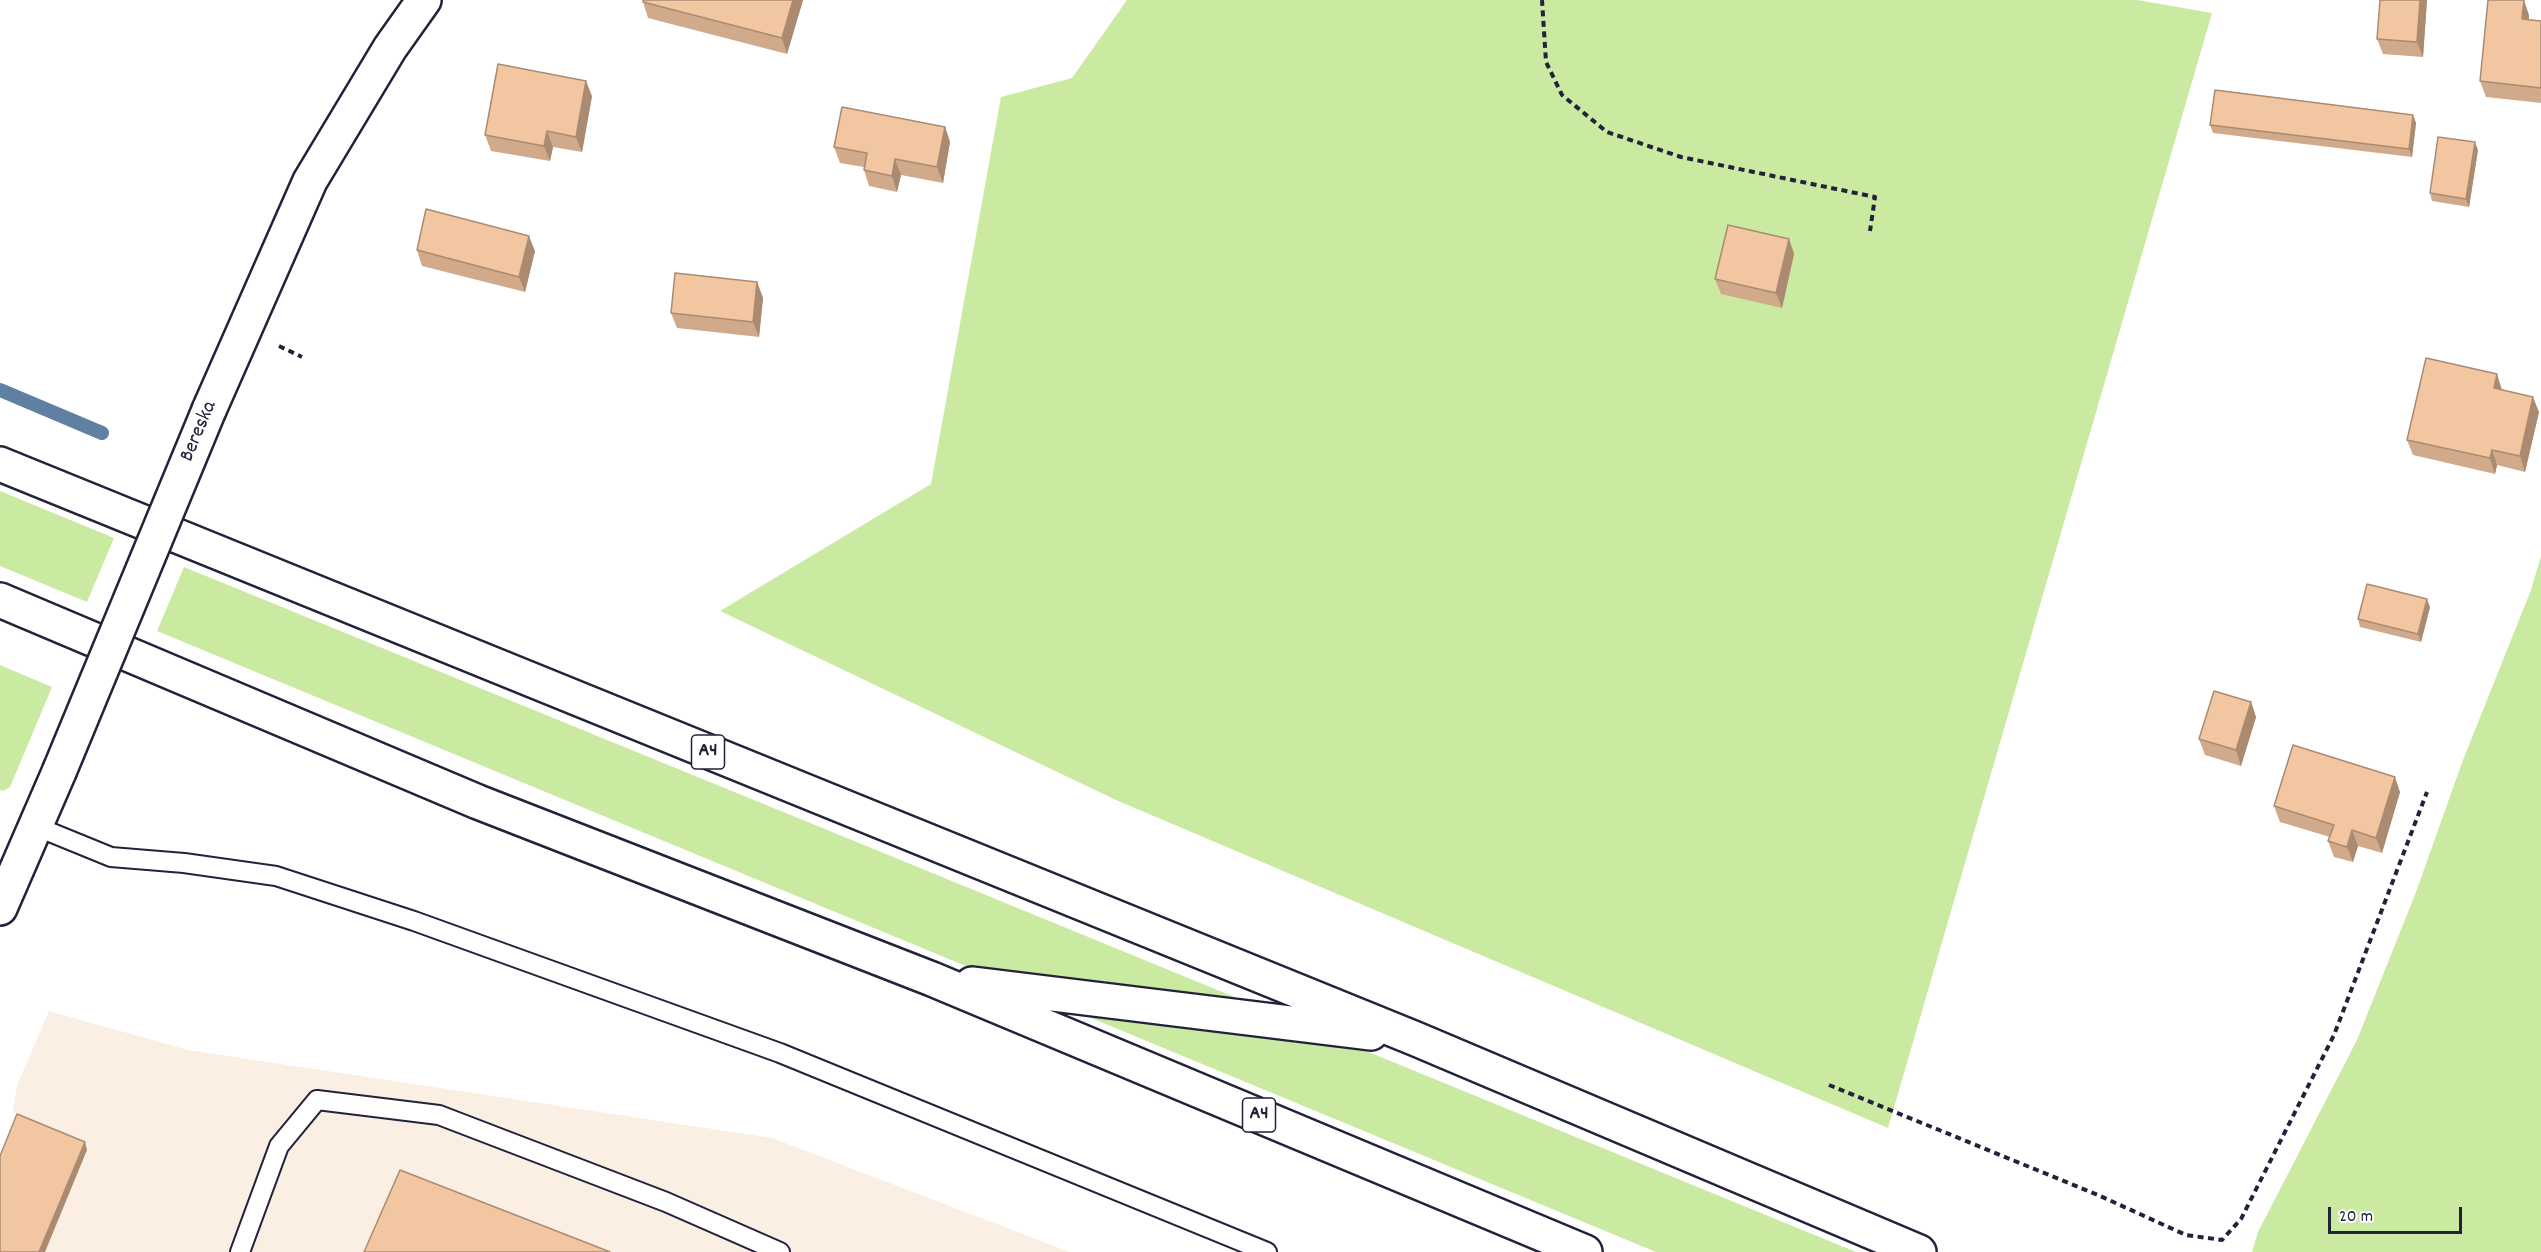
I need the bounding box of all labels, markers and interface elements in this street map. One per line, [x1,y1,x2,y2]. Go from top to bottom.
street label: Bereska [176,398,224,466]
road number: A4 [692,735,724,769]
road number: A4 [1242,1098,1276,1132]
scale bar [2331,1195,2464,1233]
text: 20 m [2339,1205,2373,1230]

